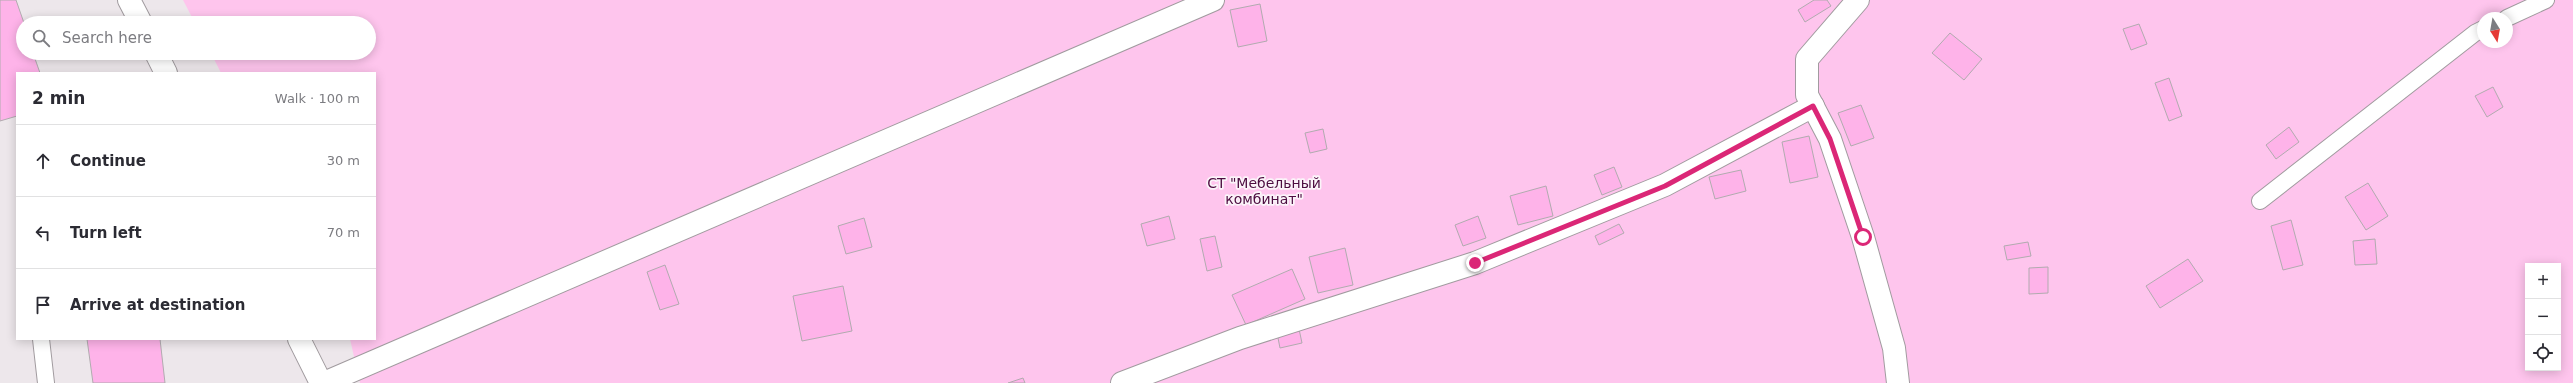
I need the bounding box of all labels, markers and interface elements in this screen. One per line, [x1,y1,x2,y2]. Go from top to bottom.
north arrow [2477,12,2513,48]
search box [16,16,376,60]
icon: search [30,27,52,49]
text: Search here [62,29,152,47]
text: 2 min [32,88,85,108]
text: Walk · 100 m [275,91,360,106]
icon: ahead [32,150,54,172]
text: Continue [70,152,146,170]
text: 30 m [327,153,360,168]
park label: СТ "Мебельный комбинат" [1207,175,1321,207]
icon: left [32,222,54,244]
text: Turn left [70,224,142,242]
text: 70 m [327,225,360,240]
route start [1854,228,1872,246]
route end [1466,254,1484,272]
map controls [2525,263,2561,371]
button: + [2525,263,2561,299]
icon: arrive [32,294,54,316]
text: Arrive at destination [70,296,245,314]
button: − [2525,299,2561,335]
button: locate [2525,335,2561,371]

